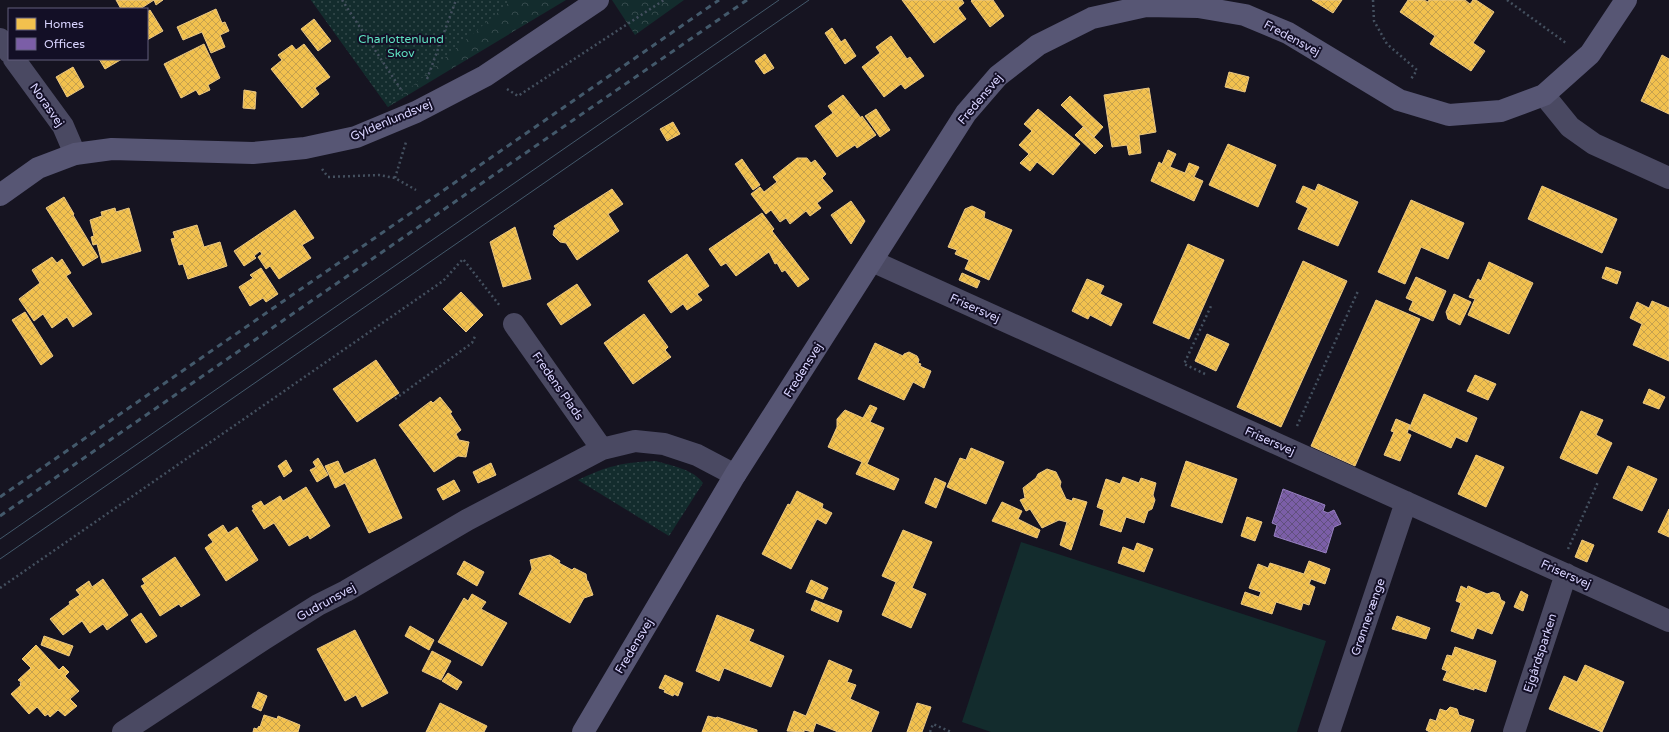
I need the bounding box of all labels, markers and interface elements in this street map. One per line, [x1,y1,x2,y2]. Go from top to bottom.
legend [8,8,148,60]
text: Homes [44,17,84,31]
street label: Fredensvej [1261,17,1323,59]
park label: Charlottenlund Skov [358,32,444,60]
text: Offices [44,37,85,51]
street label: Fredensvej [955,71,1005,127]
street label: Norasvej [27,81,67,129]
street label: Gyldenlundsvej [348,97,434,143]
street label: Frisersvej [948,291,1002,325]
street label: Fredensvej [781,340,825,400]
street label: Fredens Plads [529,349,587,423]
street label: Frisersvej [1243,424,1297,458]
street label: Frisersvej [1539,557,1593,591]
street label: Grønnevænge [1348,576,1388,658]
street label: Gudrunsvej [294,580,358,624]
street label: Ejgårdsparken [1521,612,1559,694]
street label: Fredensvej [612,616,656,676]

